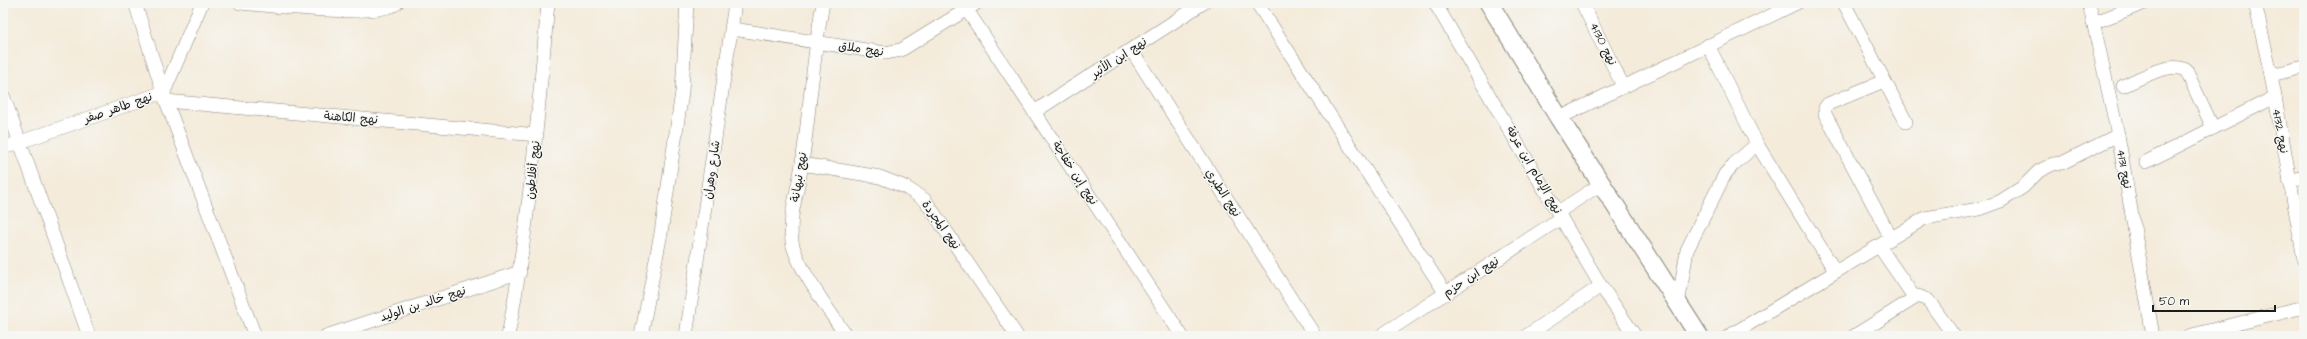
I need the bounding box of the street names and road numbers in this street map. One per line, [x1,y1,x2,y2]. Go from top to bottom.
street label: نهج 4130 [1585,20,1621,68]
street label: نهج ابن الأثير [1087,33,1151,83]
street label: نهج ملاق [837,37,885,61]
street label: نهج طاهر صفر [80,88,155,128]
street label: نهج 4132 [2268,107,2292,155]
street label: نهج الكاهنة [323,108,379,128]
street label: نهج الإمام ابن عرفة [1502,123,1566,217]
street label: نهج إبن خفاجة [1048,138,1102,208]
street label: شارع وهران [699,139,725,201]
street label: نهج أفلاطون [521,140,545,200]
street label: نهج 4131 [2112,148,2136,190]
street label: نهج نبهانة [787,151,811,203]
street label: نهج الطبري [1201,165,1245,221]
street label: نهج المجردة [917,197,965,253]
street label: نهج ابن حزم [1440,252,1502,302]
street label: نهج خالد بن الوليد [378,282,468,326]

